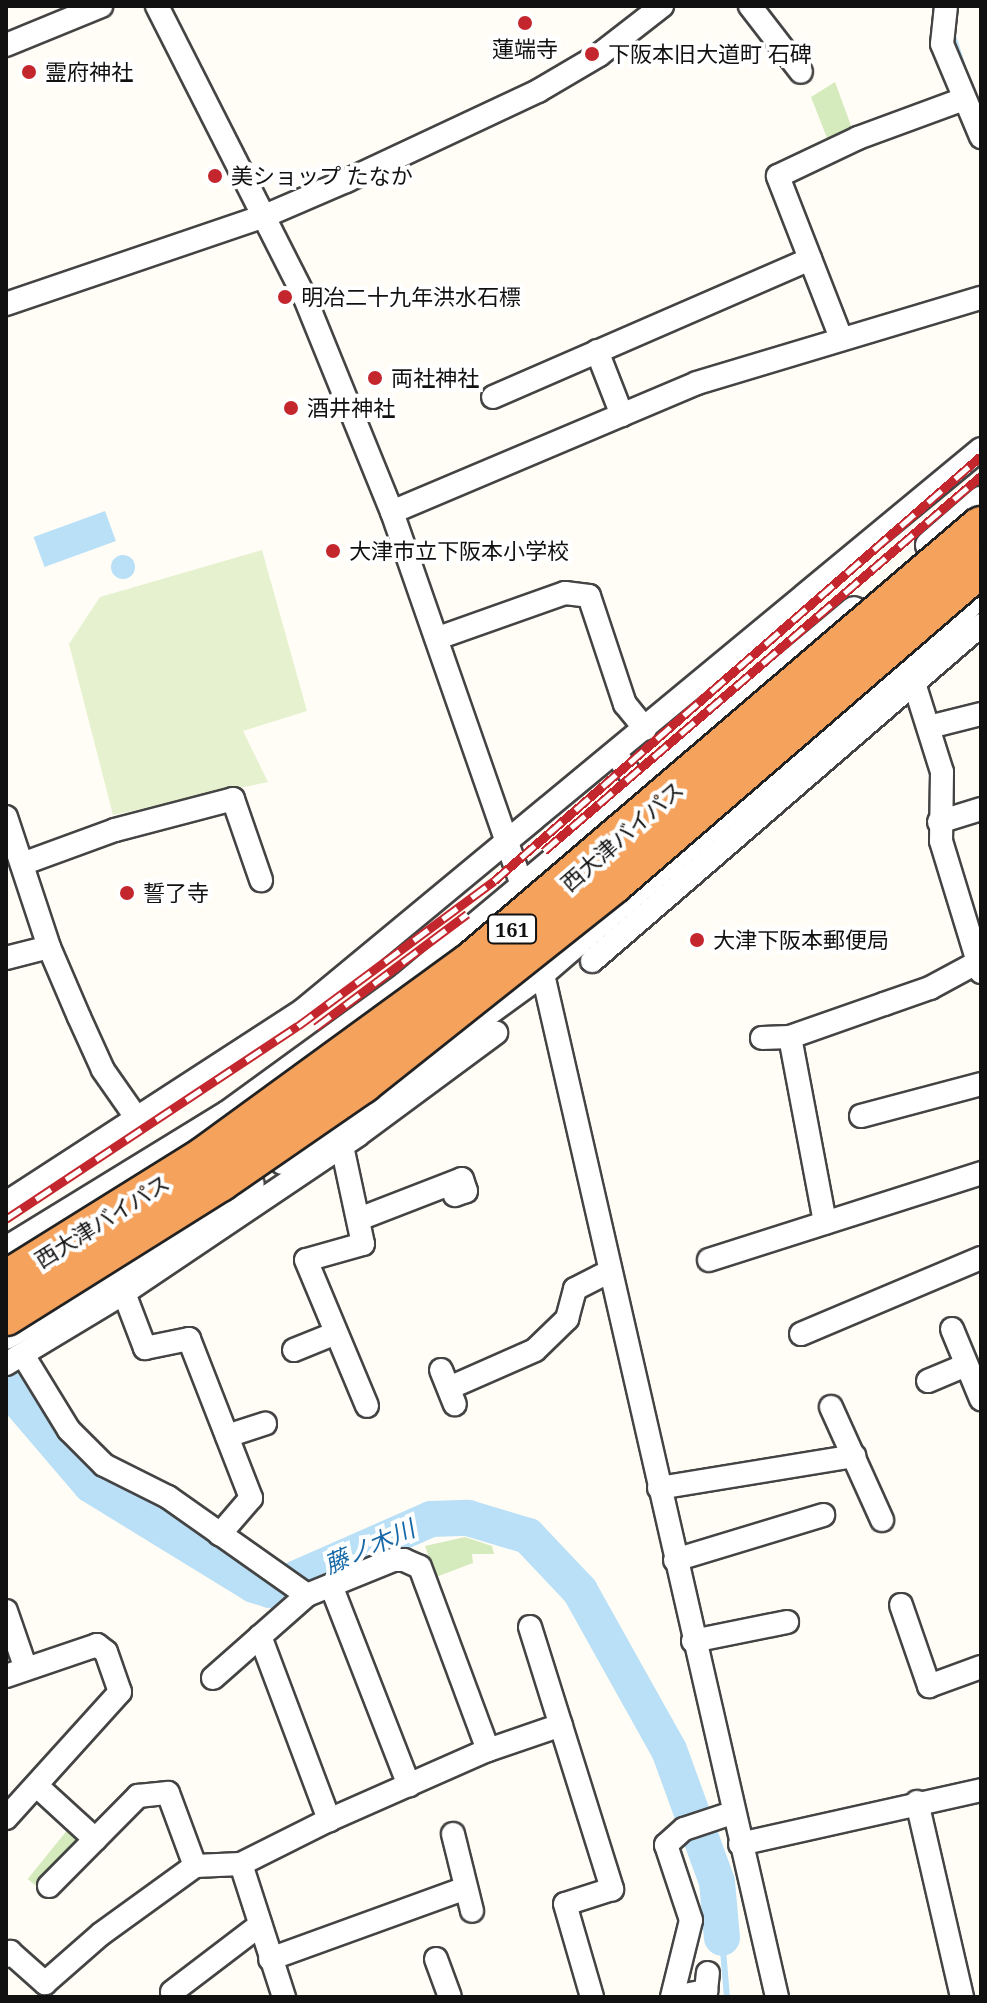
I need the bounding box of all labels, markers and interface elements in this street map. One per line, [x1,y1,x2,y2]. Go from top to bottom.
marker: 蓮端寺 [516,14,534,32]
place label: 蓮端寺 [492,36,558,62]
place label: 下阪本旧大道町 石碑 [608,41,812,67]
marker: 下阪本旧大道町 石碑 [583,45,601,63]
place label: 霊府神社 [45,59,133,85]
marker: 霊府神社 [20,63,38,81]
place label: 美ショップ たなか [231,163,413,189]
marker: 美ショップ たなか [206,167,224,185]
place label: 明冶二十九年洪水石標 [301,284,521,310]
marker: 明冶二十九年洪水石標 [276,288,294,306]
place label: 両社神社 [391,365,479,391]
marker: 両社神社 [366,369,384,387]
place label: 酒井神社 [307,395,395,421]
marker: 酒井神社 [282,399,300,417]
place label: 大津市立下阪本小学校 [349,538,569,564]
marker: 大津市立下阪本小学校 [324,542,342,560]
street label: 西大津バイパス [555,776,689,896]
place label: 誓了寺 [143,880,209,906]
marker: 誓了寺 [118,884,136,902]
road number: 161 [486,913,538,945]
place label: 大津下阪本郵便局 [713,927,889,953]
marker: 大津下阪本郵便局 [688,931,706,949]
street label: 西大津バイパス [30,1169,174,1273]
water label: 藤ノ木川 [319,1513,419,1579]

